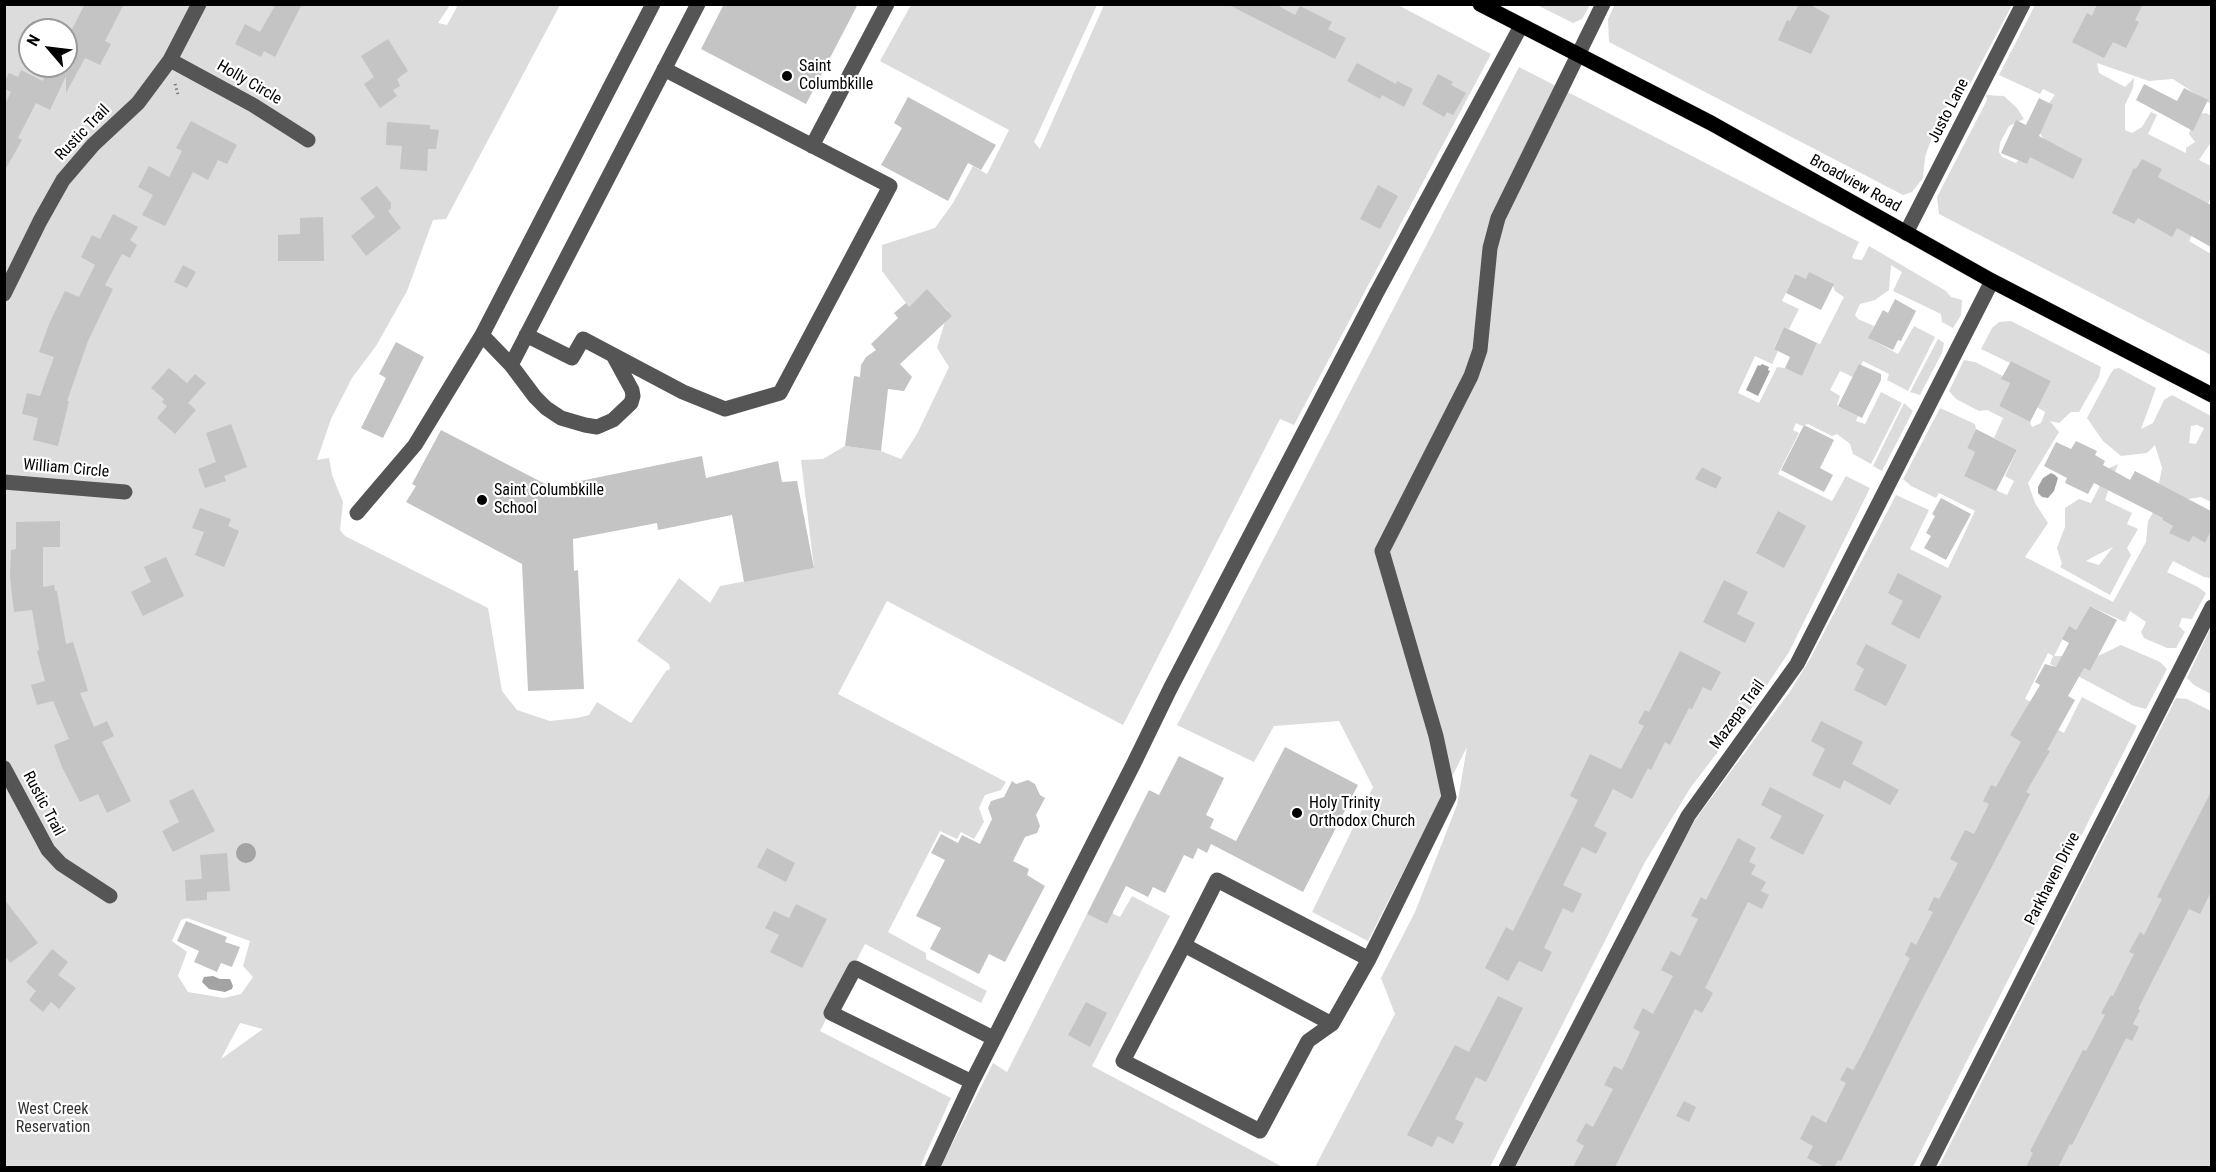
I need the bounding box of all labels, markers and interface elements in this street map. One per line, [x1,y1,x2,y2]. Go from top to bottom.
north arrow [18,18,78,78]
text: N [23,31,44,49]
street label: Holly Circle [213,57,285,109]
place label: Saint Columbkille [799,57,873,95]
marker: Saint Columbkille [780,69,794,83]
street label: Justo Lane [1925,76,1973,146]
street label: Rustic Trail [52,101,114,165]
street label: Broadview Road [1806,151,1904,217]
street label: William Circle [22,456,110,482]
place label: Saint Columbkille School [494,481,604,519]
marker: Saint Columbkille School [475,493,489,507]
street label: Mazepa Trail [1707,677,1769,753]
street label: Rustic Trail [18,768,68,840]
place label: Holy Trinity Orthodox Church [1309,794,1415,832]
marker: Holy Trinity Orthodox Church [1290,806,1304,820]
street label: Parkhaven Drive [2021,829,2085,929]
park label: West Creek Reservation [16,1100,90,1138]

